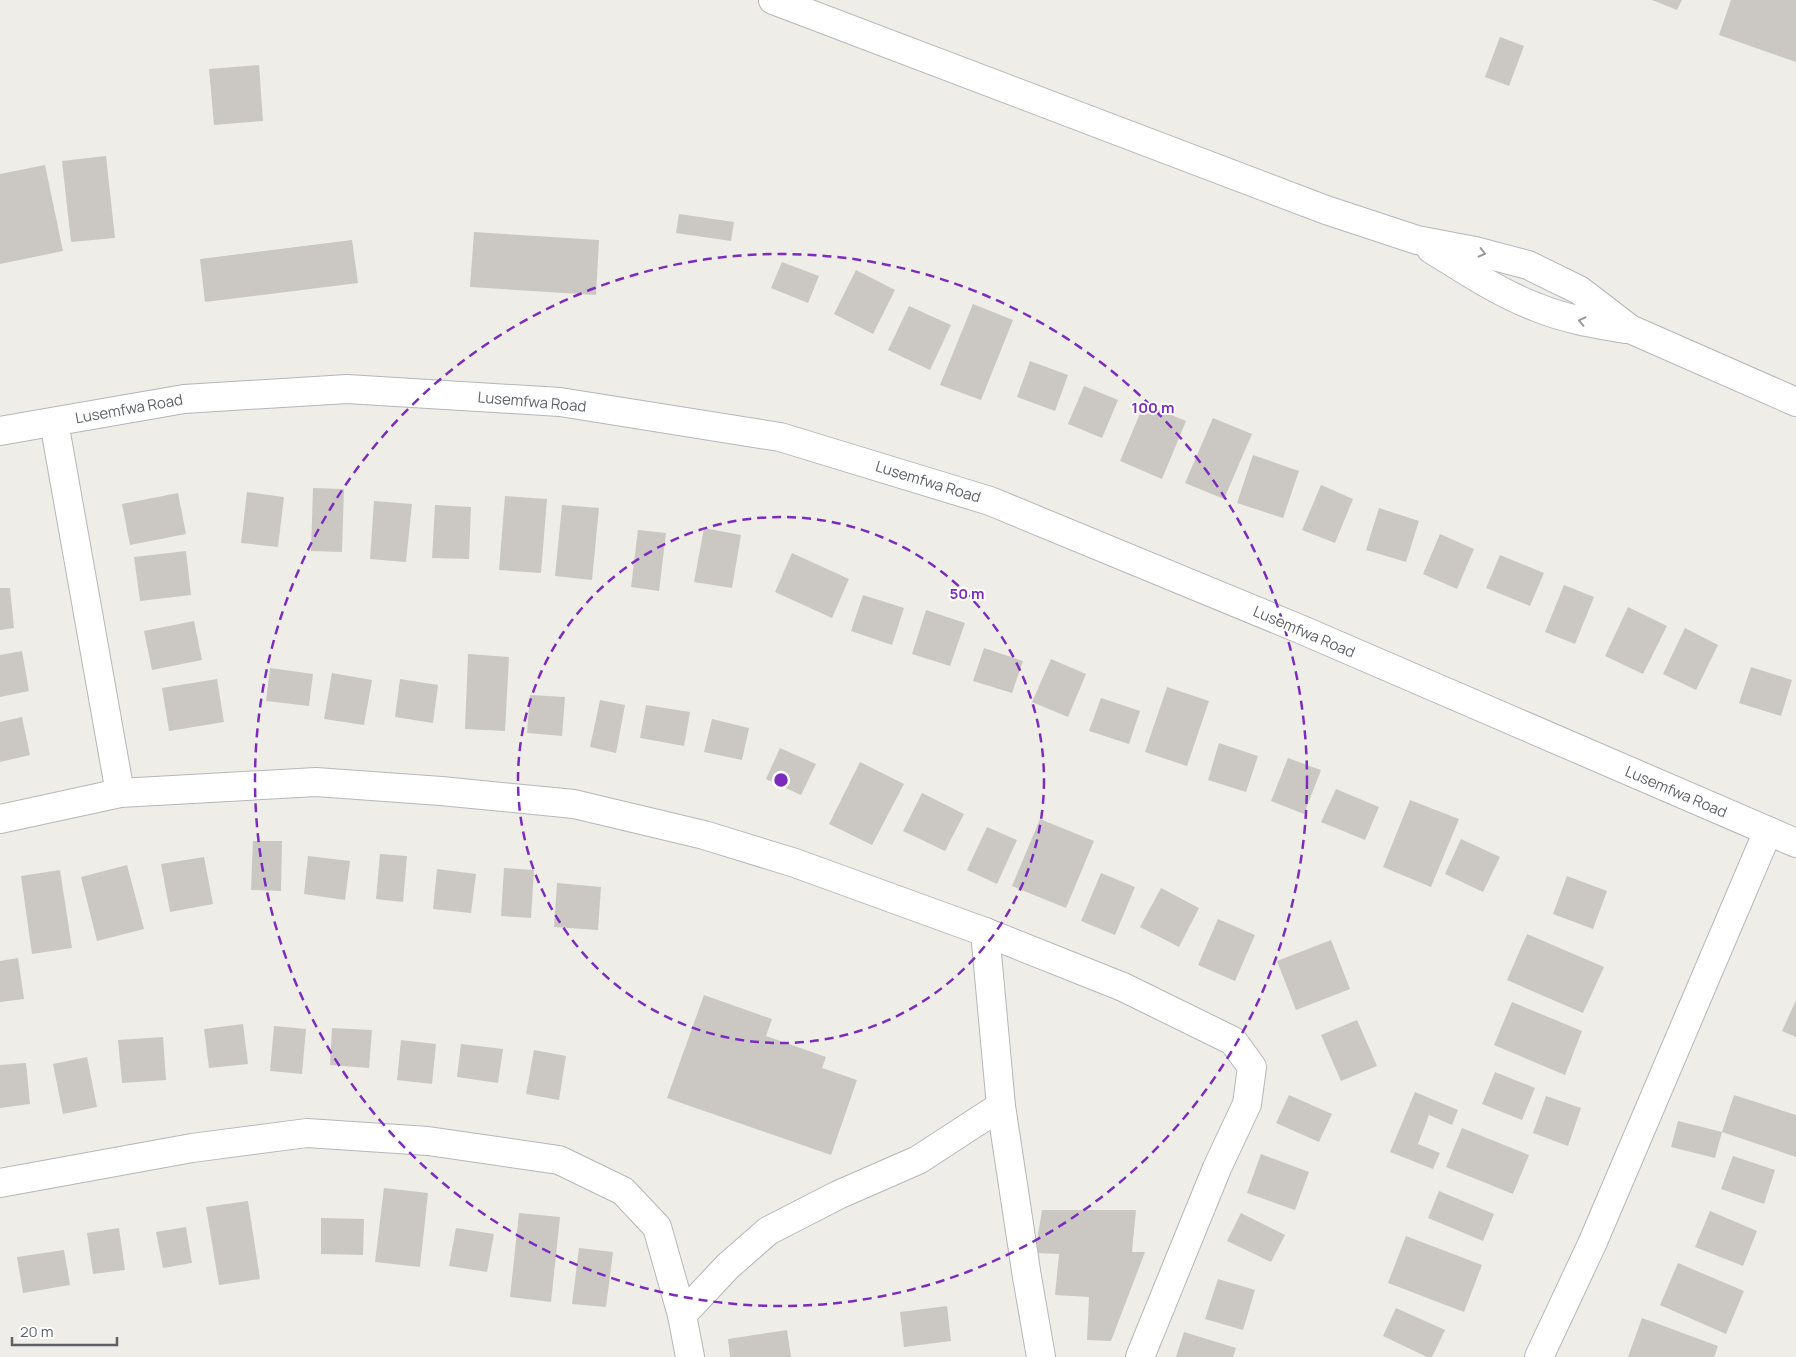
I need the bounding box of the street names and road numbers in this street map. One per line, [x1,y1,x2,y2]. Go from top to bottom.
street label: Lusemfwa Road [477,386,587,417]
street label: Lusemfwa Road [73,389,184,428]
street label: Lusemfwa Road [873,456,983,507]
street label: Lusemfwa Road [1250,601,1358,662]
street label: Lusemfwa Road [1622,761,1730,822]

